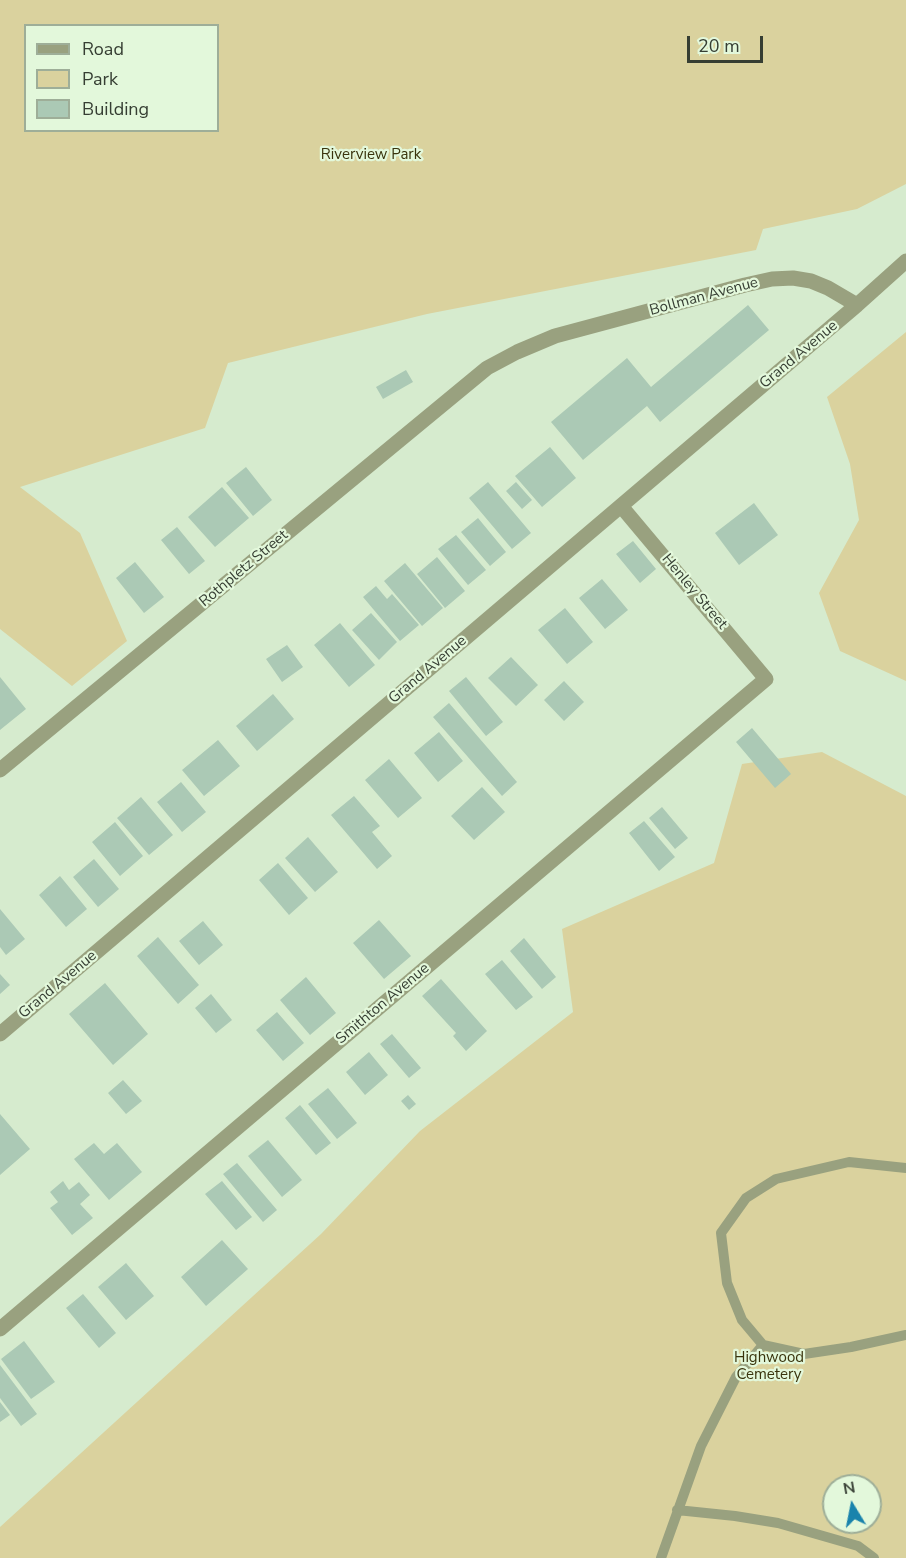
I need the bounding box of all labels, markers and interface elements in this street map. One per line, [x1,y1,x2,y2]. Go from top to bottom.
legend [24,24,219,132]
scale bar [690,24,766,62]
text: 20 m [698,34,740,58]
text: Road [82,37,124,61]
text: Park [82,67,118,91]
text: Building [82,97,149,121]
park label: Riverview Park [321,146,421,164]
street label: Bollman Avenue [648,274,760,320]
street label: Grand Avenue [756,317,842,393]
street label: Rothpletz Street [196,527,292,611]
street label: Henley Street [657,551,731,633]
street label: Grand Avenue [385,632,471,708]
street label: Grand Avenue [15,947,101,1023]
street label: Smithton Avenue [333,960,433,1048]
park label: Highwood Cemetery [734,1349,804,1384]
north arrow [822,1474,882,1534]
text: N [841,1476,857,1500]

